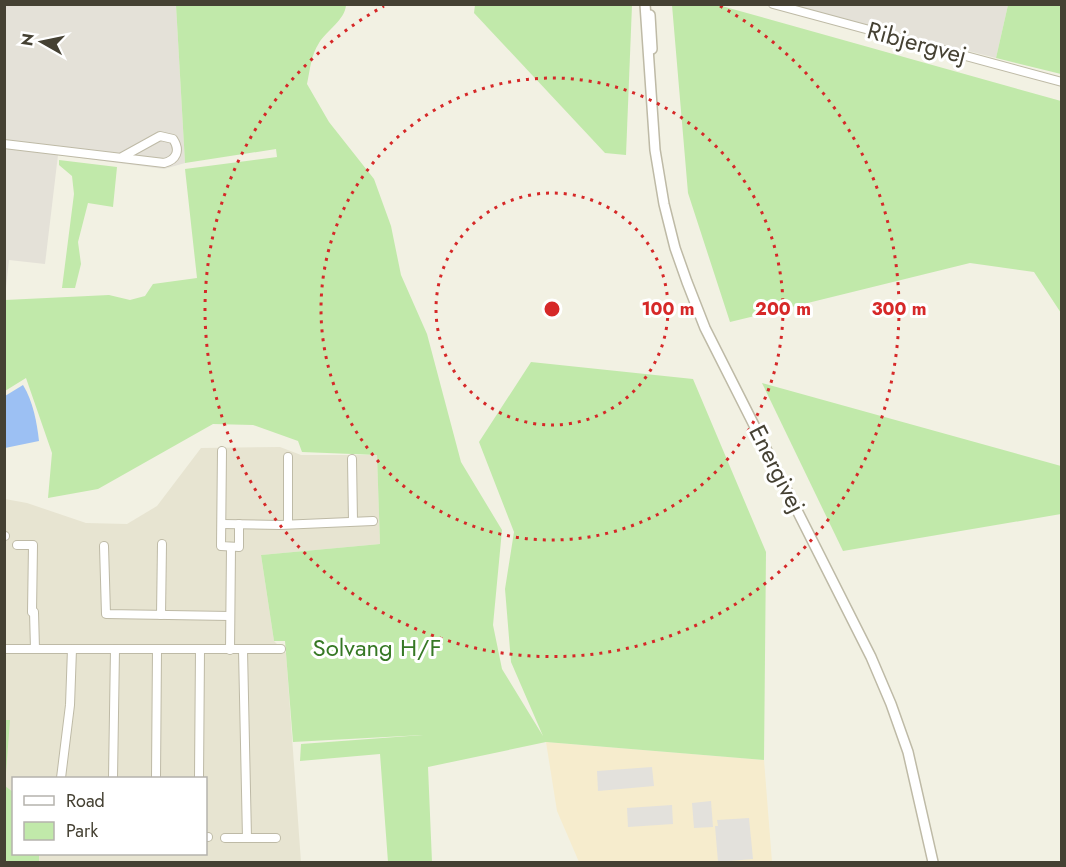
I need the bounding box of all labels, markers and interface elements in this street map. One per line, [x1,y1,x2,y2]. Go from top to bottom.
north arrow [12,12,72,72]
street label: Ribjergvej [863,12,971,73]
text: N [15,32,40,48]
text: 100 m [641,296,695,322]
text: 200 m [755,296,811,322]
text: 300 m [871,296,927,322]
centre of rings [542,299,562,319]
street label: Energivej [740,419,814,519]
park label: Solvang H/F [313,630,441,665]
legend [12,777,207,855]
text: Road [66,788,105,814]
text: Park [66,818,98,844]

